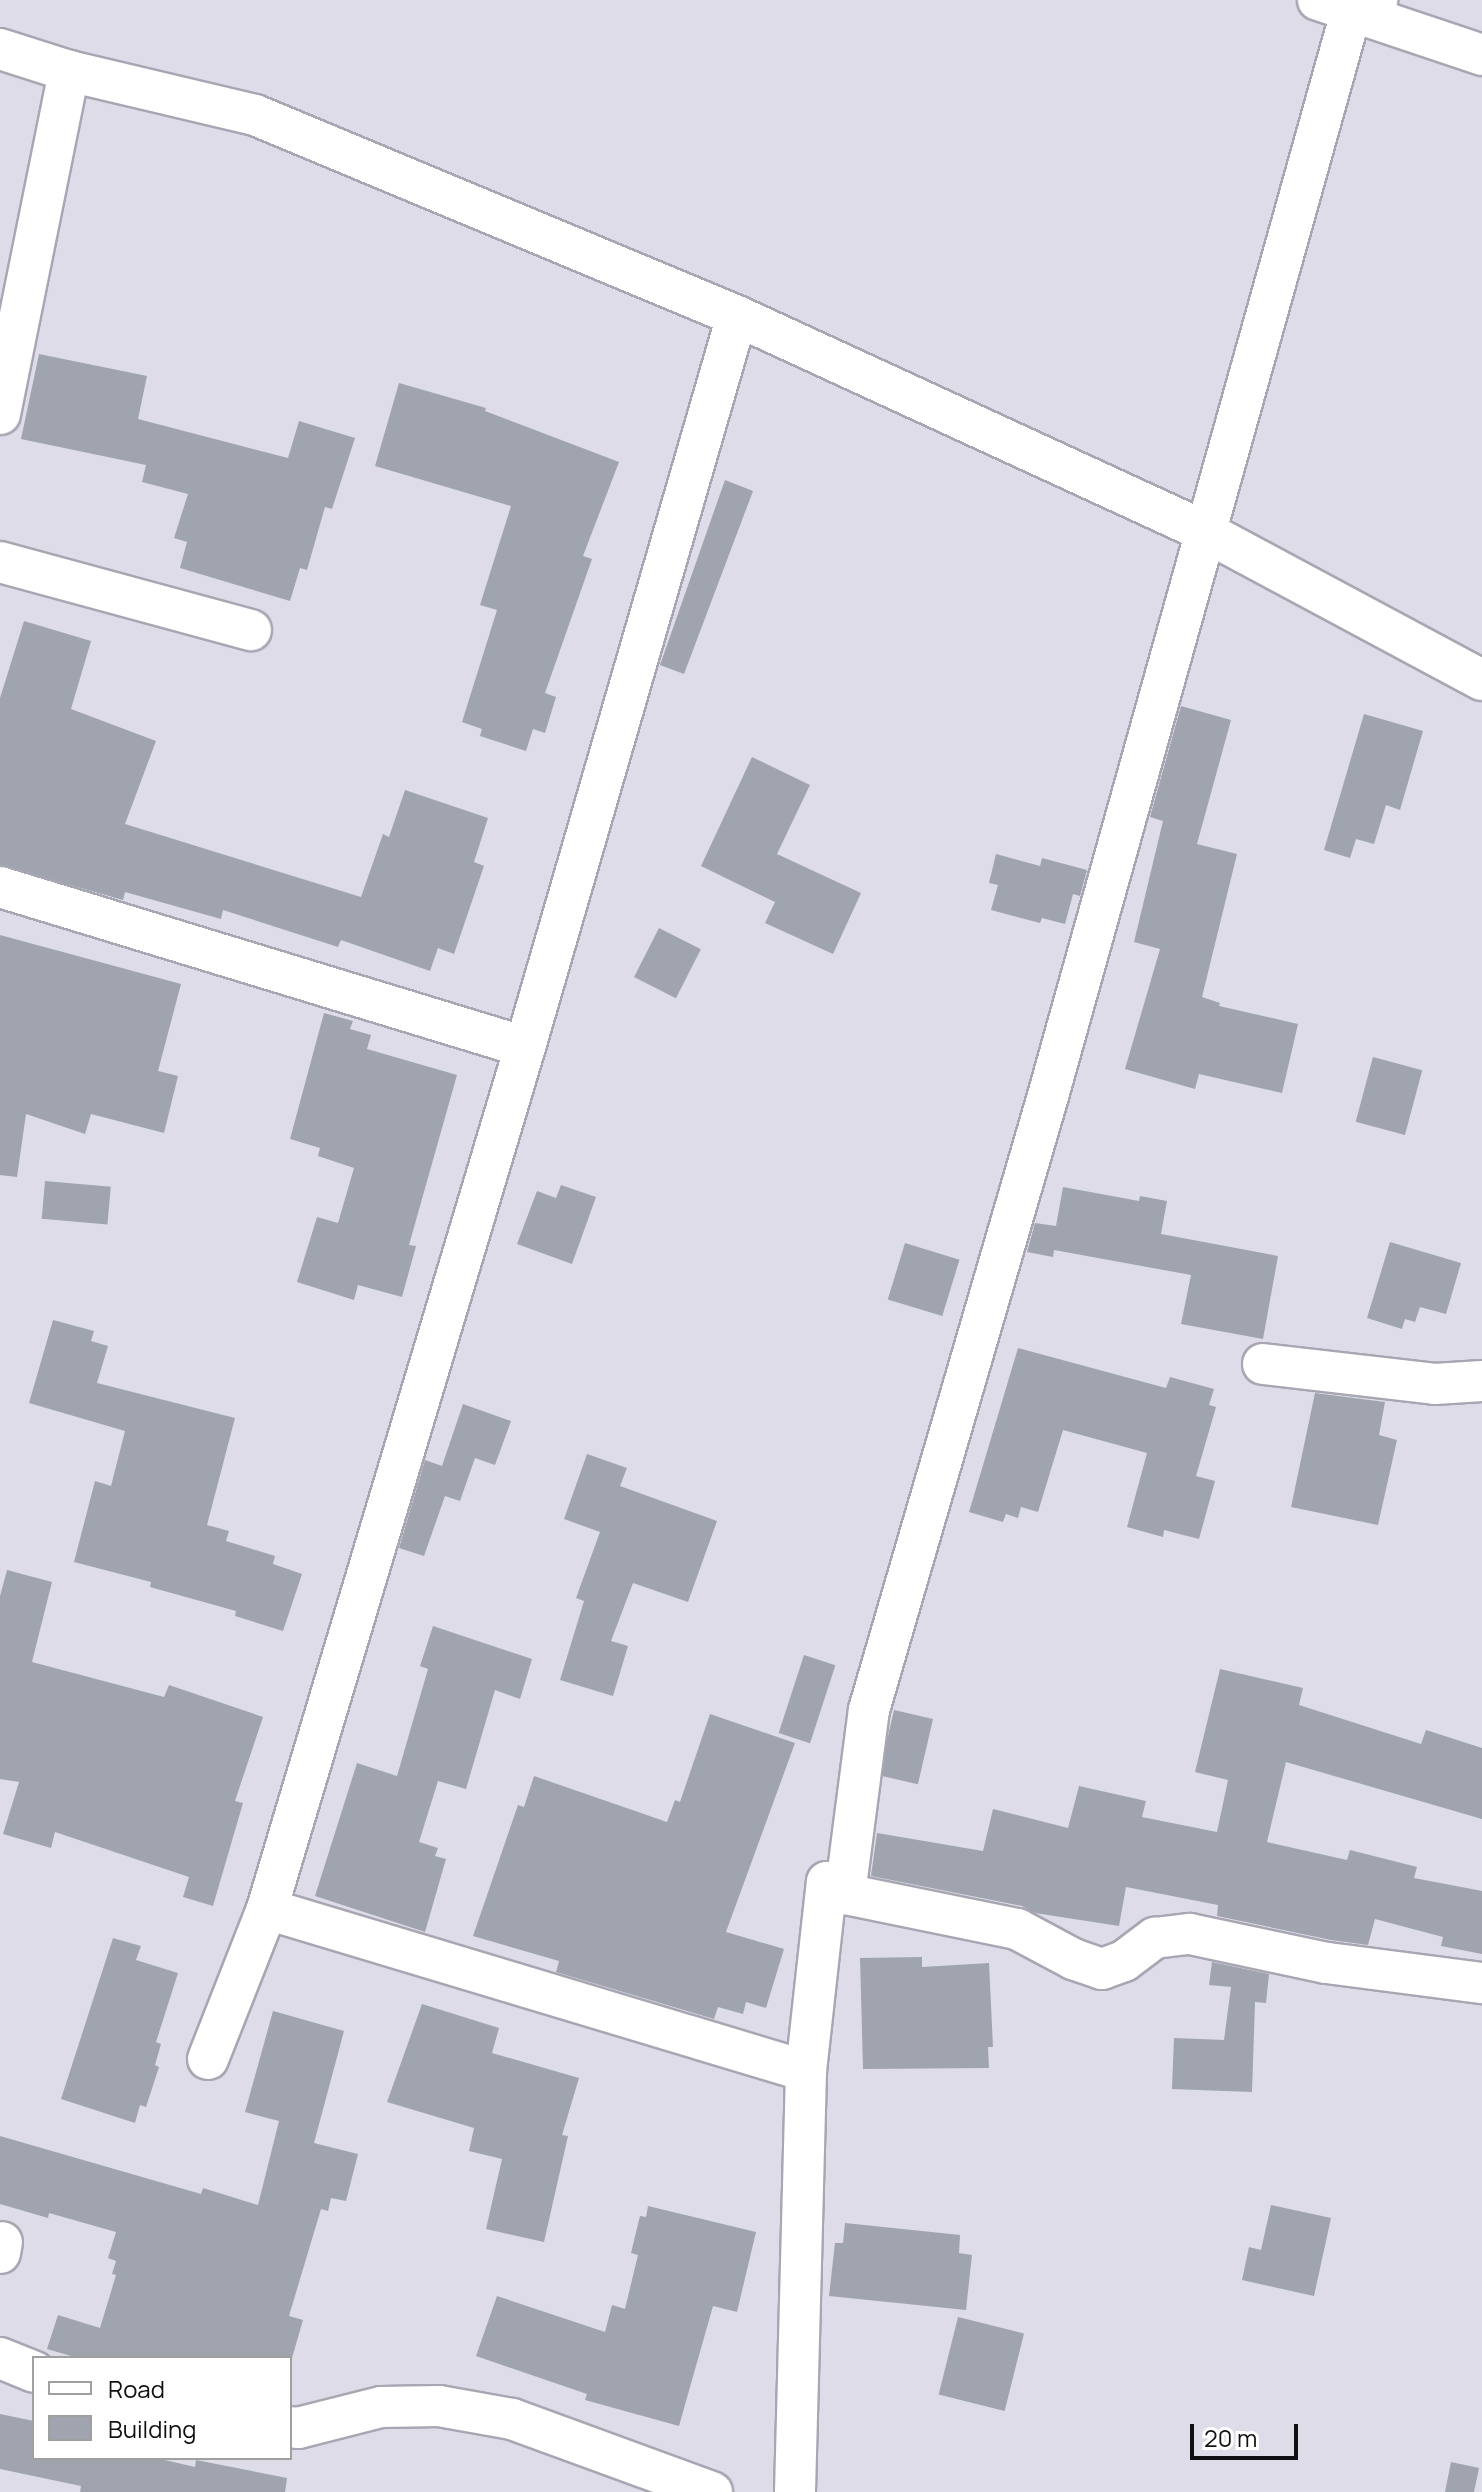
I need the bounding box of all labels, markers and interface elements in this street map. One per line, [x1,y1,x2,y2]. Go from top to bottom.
legend [32,2356,292,2460]
text: Road [108,2372,165,2405]
scale bar [1194,2408,1302,2458]
text: Building [108,2412,196,2445]
text: 20 m [1204,2421,1257,2454]

